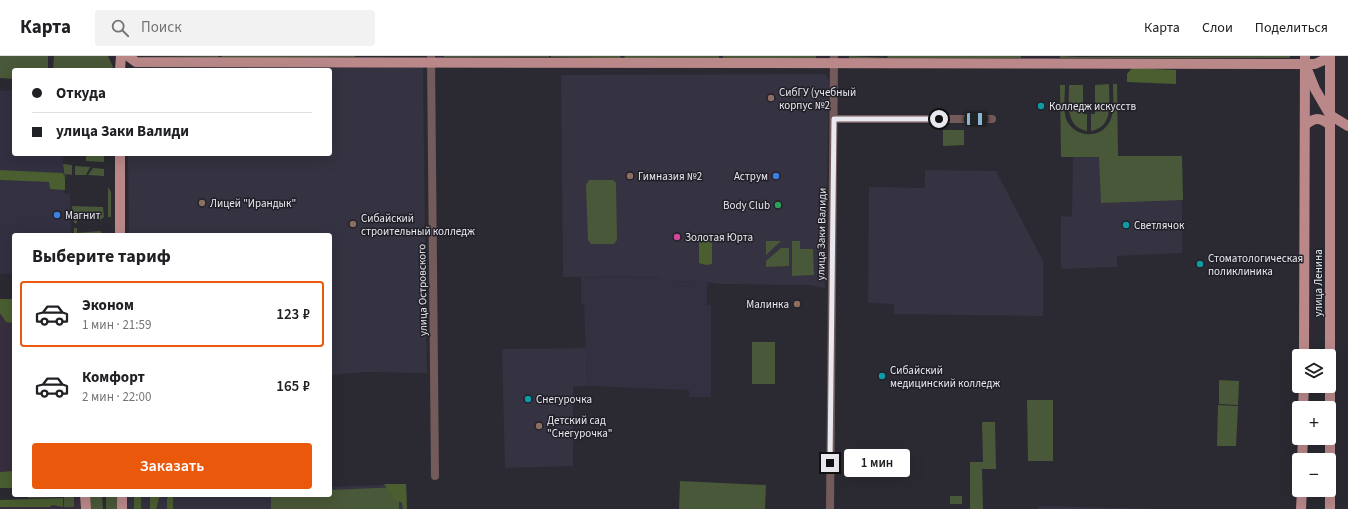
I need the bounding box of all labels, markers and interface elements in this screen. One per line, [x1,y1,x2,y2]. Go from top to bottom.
search box [95,10,375,46]
text: Карта [20,14,71,41]
icon: search [109,17,131,39]
text: Поиск [141,17,182,38]
text: Карта [1144,18,1180,38]
text: Слои [1202,18,1233,38]
text: Поделиться [1255,18,1328,38]
text: Откуда [56,83,106,104]
place label: СибГУ (учебный корпус №2 [779,85,856,113]
marker: СибГУ (учебный корпус №2 [766,93,776,103]
place label: Колледж искусств [1049,99,1136,114]
marker: Колледж искусств [1036,101,1046,111]
route start [930,110,948,128]
car [964,113,988,125]
text: улица Заки Валиди [56,121,189,142]
place label: Гимназия №2 [638,169,702,184]
place label: Аструм [734,169,768,184]
marker: Гимназия №2 [625,171,635,181]
marker: Аструм [771,171,781,181]
street label: улица Заки Валиди [813,188,830,280]
place label: Лицей "Ирандык" [210,196,296,211]
marker: Лицей "Ирандык" [197,198,207,208]
place label: Body Club [723,198,770,213]
marker: Body Club [773,200,783,210]
place label: Магнит [65,208,101,223]
marker: Магнит [52,210,62,220]
place label: Сибайский строительный колледж [361,211,475,239]
place label: Светлячок [1134,218,1185,233]
marker: Сибайский строительный колледж [348,219,358,229]
marker: Светлячок [1121,220,1131,230]
place label: Золотая Юрта [685,230,753,245]
marker: Золотая Юрта [672,232,682,242]
text: Выберите тариф [32,244,171,269]
street label: улица Островского [414,244,431,336]
street label: улица Ленина [1311,249,1326,317]
place label: Стоматологическая поликлиника [1208,251,1303,279]
marker: Стоматологическая поликлиника [1195,259,1205,269]
text: Эконом [82,295,134,316]
icon: car [34,296,70,332]
place label: Малинка [746,297,789,312]
marker: Малинка [792,299,802,309]
text: 123 ₽ [276,304,310,325]
text: 1 мин · 21:59 [82,316,151,334]
map controls [1292,349,1336,497]
button: layers [1292,349,1336,393]
place label: Сибайский медицинский колледж [890,363,1000,391]
text: Комфорт [82,367,145,388]
icon: car [34,368,70,404]
marker: Сибайский медицинский колледж [877,371,887,381]
text: 165 ₽ [276,376,310,397]
text: 2 мин · 22:00 [82,388,151,406]
place label: Снегурочка [536,392,592,407]
marker: Снегурочка [523,394,533,404]
button: + [1292,401,1336,445]
place label: Детский сад "Снегурочка" [547,413,612,441]
marker: Детский сад "Снегурочка" [534,421,544,431]
button: Заказать [32,443,312,489]
callout: 1 мин [844,449,910,477]
button: − [1292,453,1336,497]
route end [821,454,839,472]
text: 1 мин [861,454,893,472]

